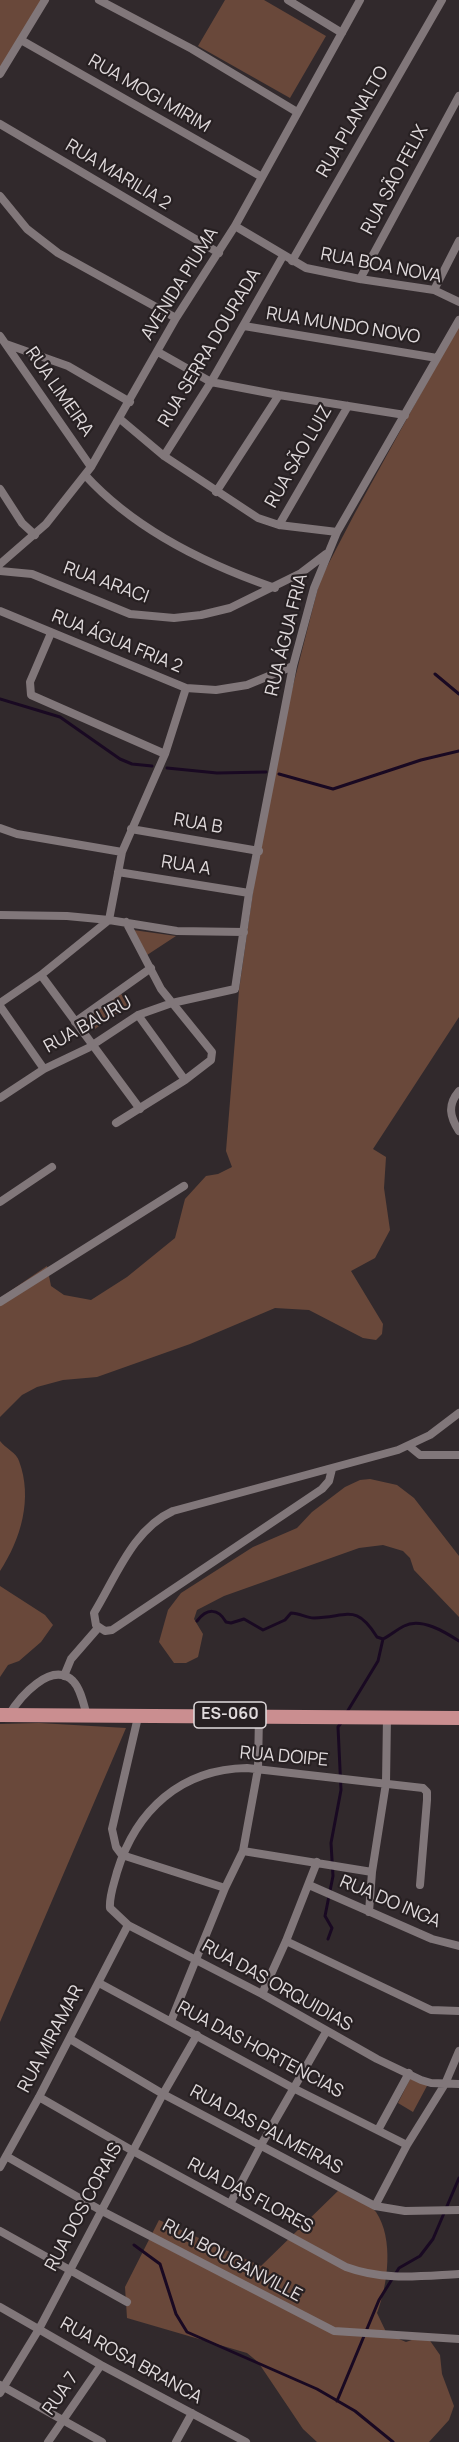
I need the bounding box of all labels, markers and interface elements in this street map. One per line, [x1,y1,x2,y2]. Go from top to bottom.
street label: RUA MOGI MIRIM [84,50,214,138]
street label: RUA PLANALTO [312,63,394,181]
street label: RUA SÃO FELIX [357,122,433,238]
street label: RUA MARILIA 2 [61,135,175,215]
street label: AVENIDA PIUMA [137,224,223,344]
street label: RUA BOA NOVA [319,244,443,288]
street label: RUA SERRA DOURADA [154,265,266,431]
street label: RUA MUNDO NOVO [264,303,422,349]
street label: RUA LIMEIRA [20,343,98,441]
street label: RUA SÃO LUIZ [261,402,337,512]
street label: RUA ARACI [60,558,152,608]
street label: RUA ÁGUA FRIA [261,572,313,698]
street label: RUA ÁGUA FRIA 2 [48,606,186,678]
street label: RUA B [172,809,224,839]
street label: RUA A [160,851,212,881]
street label: RUA BAURU [40,992,136,1058]
road number: ES-060 [194,1702,266,1728]
street label: RUA DOIPE [239,1742,329,1772]
street label: RUA DO INGA [336,1871,444,1933]
street label: RUA DAS ORQUIDIAS [198,1936,356,2036]
street label: RUA MIRAMAR [14,1982,88,2096]
street label: RUA DAS HORTENCIAS [173,1997,347,2103]
street label: RUA DAS PALMEIRAS [186,2081,346,2179]
street label: RUA DOS CORAIS [41,2139,127,2275]
street label: RUA DAS FLORES [184,2154,316,2238]
street label: RUA BOUGANVILLE [159,2215,305,2307]
street label: RUA ROSA BRANCA [56,2313,206,2409]
street label: RUA 7 [39,2368,83,2420]

